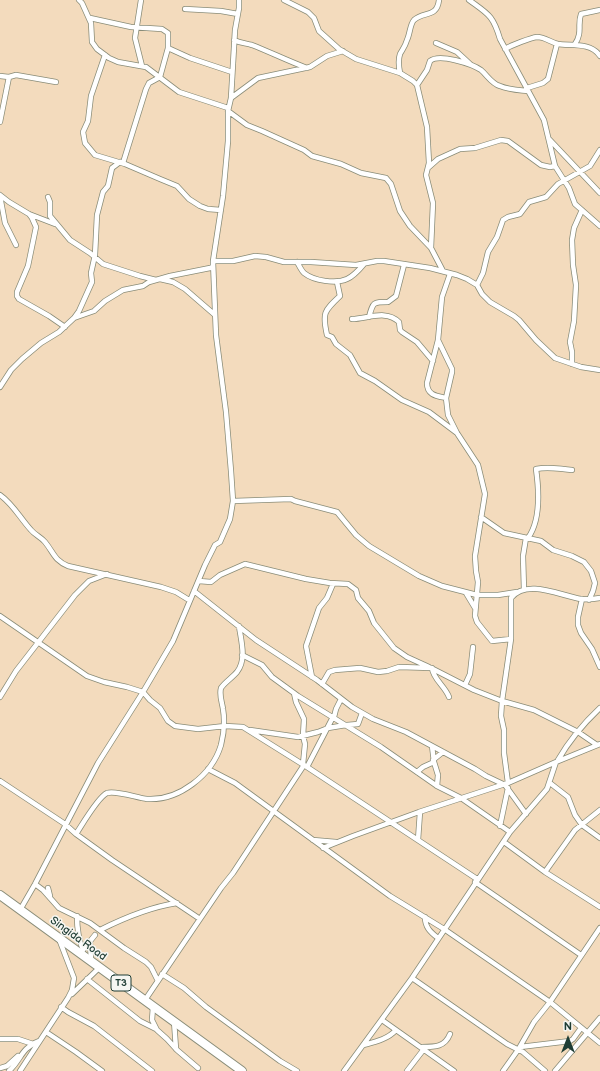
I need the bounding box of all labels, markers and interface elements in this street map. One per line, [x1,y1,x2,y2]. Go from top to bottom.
street label: Singida Road [47,914,109,964]
road number: T3 [111,975,131,991]
north arrow [548,1019,588,1059]
text: N [564,1020,572,1033]

